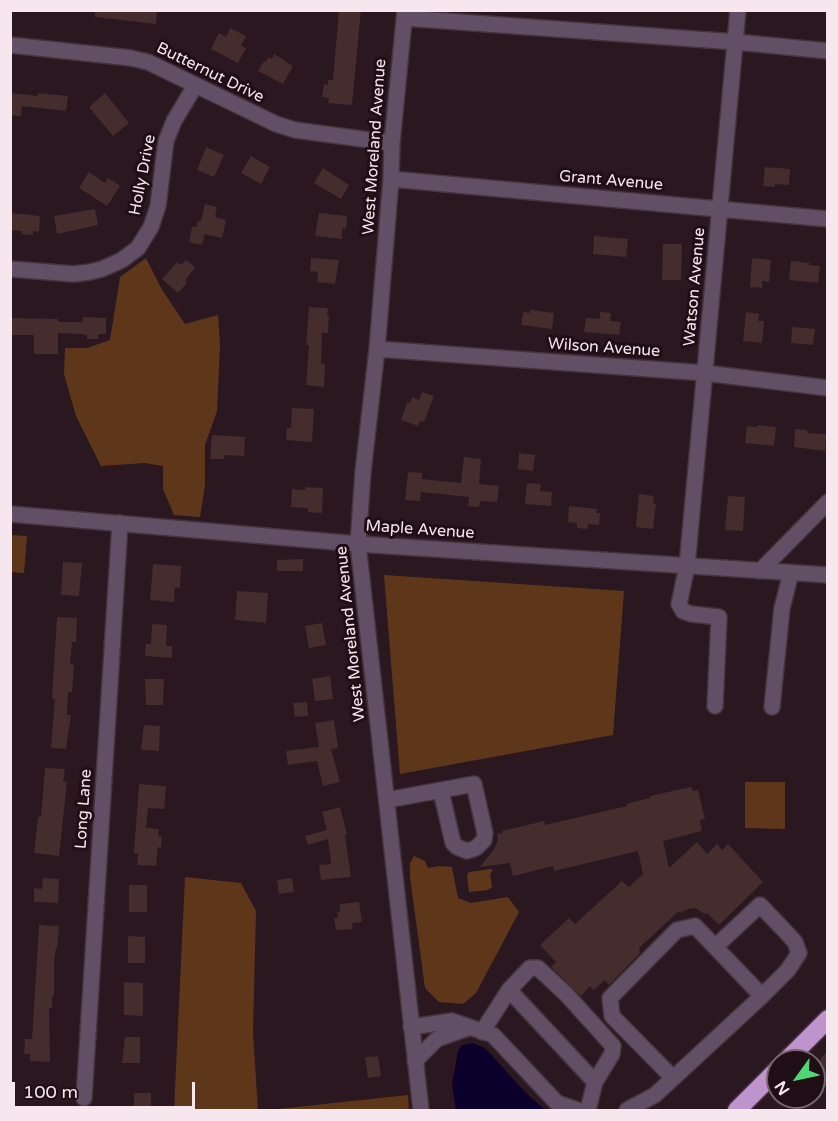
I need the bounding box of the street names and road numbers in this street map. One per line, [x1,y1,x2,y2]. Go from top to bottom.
street label: Butternut Drive [153,39,267,107]
street label: West Moreland Avenue [359,58,391,236]
street label: Holly Drive [126,133,160,217]
street label: Grant Avenue [558,167,664,195]
street label: Watson Avenue [680,227,710,347]
street label: Wilson Avenue [547,334,661,362]
street label: Maple Avenue [365,517,475,543]
street label: West Moreland Avenue [332,545,370,723]
street label: Long Lane [72,768,96,850]

